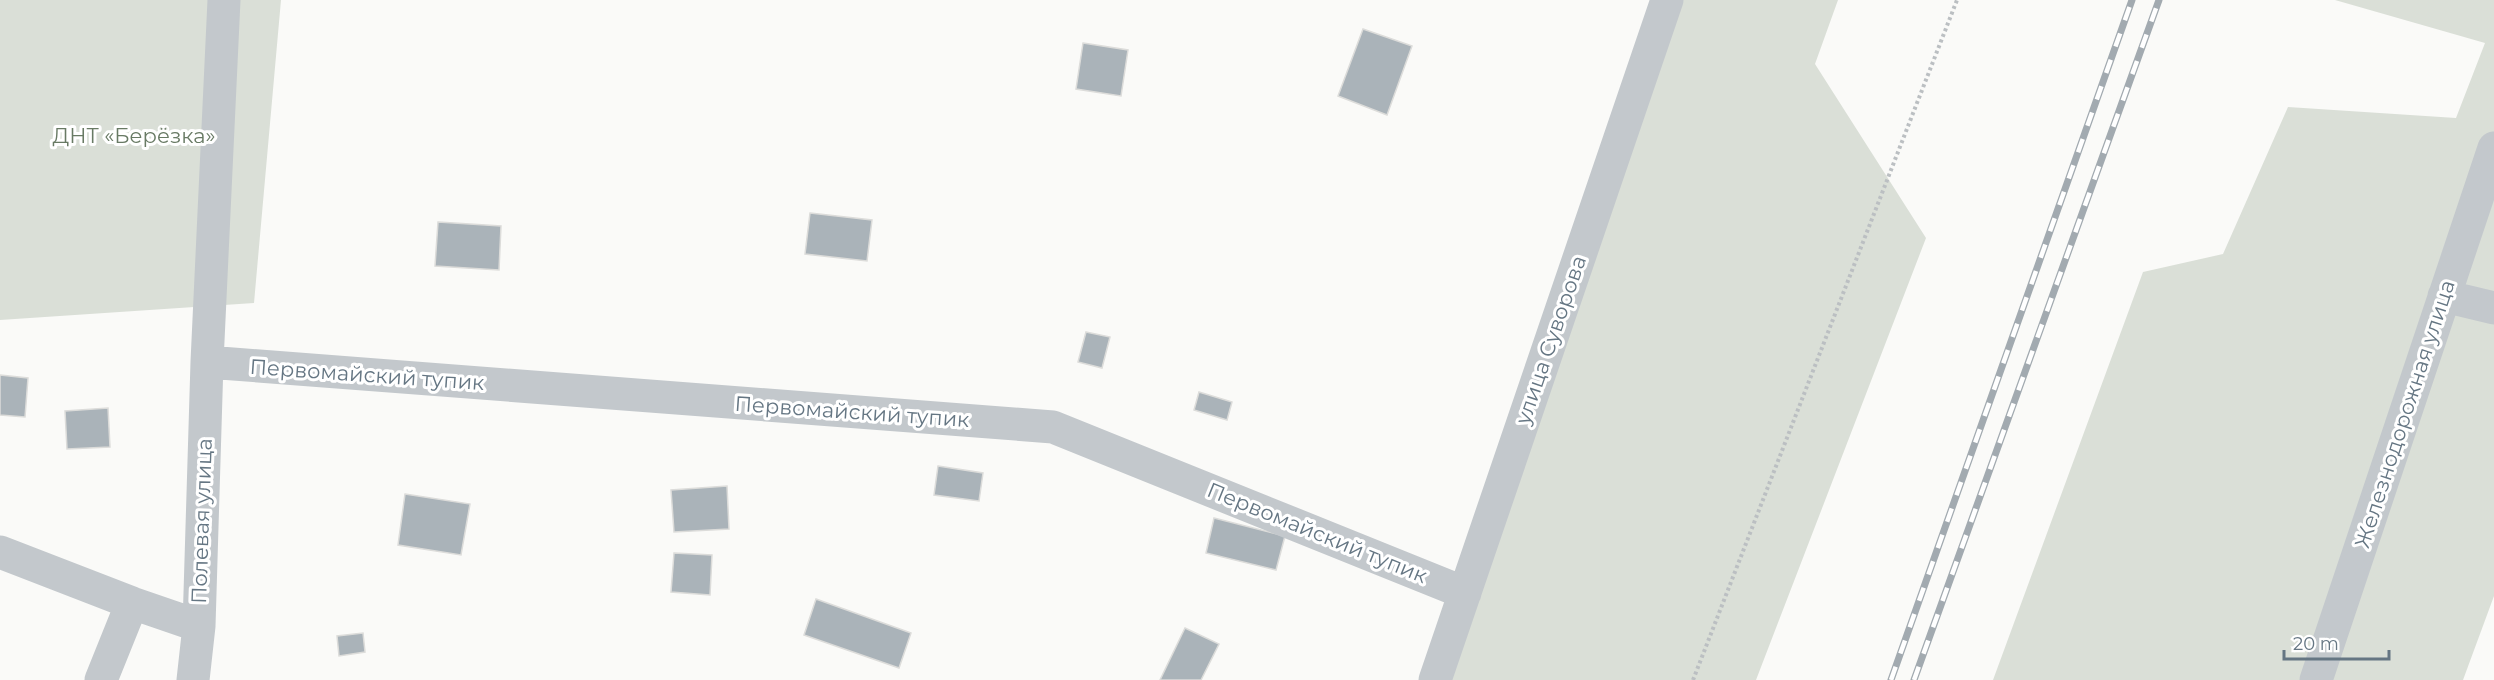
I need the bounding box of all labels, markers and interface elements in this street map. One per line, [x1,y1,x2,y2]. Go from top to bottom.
park label: ДНТ «Берёзка» [53,123,215,148]
street label: улица Суворова [1510,252,1591,428]
street label: Железнодорожная улица [2349,277,2460,551]
street label: Первомайский тупик [249,354,485,395]
street label: Первомайский тупик [734,391,970,432]
street label: Полевая улица [186,438,217,604]
street label: Первомайский тупик [1204,477,1431,588]
scale bar [2284,623,2389,661]
text: 20 m [2293,633,2339,655]

